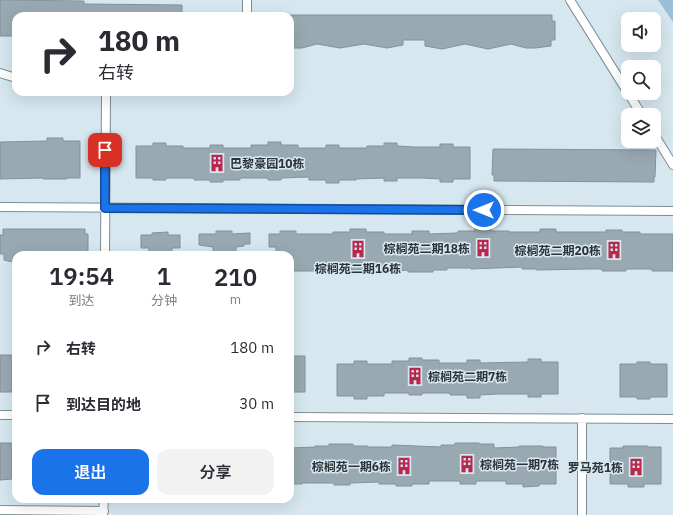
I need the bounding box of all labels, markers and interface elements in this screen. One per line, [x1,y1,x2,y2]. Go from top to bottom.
map controls [621,12,661,148]
button: sound [621,12,661,52]
text: 180 m [98,22,180,59]
icon: right [32,28,84,80]
button: search [621,60,661,100]
text: 右转 [98,61,134,84]
button: layers [621,108,661,148]
pin [88,133,122,167]
icon: arrive [94,139,116,161]
building icon: 巴黎豪园10栋 [207,153,227,173]
place label: 巴黎豪园10栋 [230,156,304,171]
position arrow [463,189,505,231]
building icon: 棕榈苑二期18栋 [473,238,493,258]
building icon: 棕榈苑二期16栋 [348,239,368,259]
building icon: 棕榈苑二期20栋 [604,240,624,260]
place label: 棕榈苑二期18栋 [384,241,470,256]
place label: 棕榈苑二期20栋 [515,243,601,258]
text: 19:54 [49,260,114,292]
text: 1 [157,260,171,292]
text: 210 [214,261,257,293]
place label: 棕榈苑二期16栋 [315,261,401,276]
text: m [230,291,241,308]
text: 到达 [69,292,95,309]
text: 分钟 [151,292,177,309]
icon: right [32,336,54,358]
text: 180 m [230,338,274,357]
text: 右转 [66,339,96,358]
building icon: 棕榈苑二期7栋 [405,366,425,386]
place label: 棕榈苑二期7栋 [428,369,507,384]
icon: arrive [32,392,54,414]
text: 30 m [239,394,274,413]
text: 到达目的地 [66,395,141,414]
button: 退出 [32,449,149,495]
button: 分享 [157,449,274,495]
building icon: 棕榈苑一期7栋 [457,454,477,474]
building icon: 棕榈苑一期6栋 [394,456,414,476]
place label: 棕榈苑一期7栋 [480,457,559,472]
building icon: 罗马苑1栋 [626,457,646,477]
place label: 棕榈苑一期6栋 [312,459,391,474]
place label: 罗马苑1栋 [568,460,623,475]

